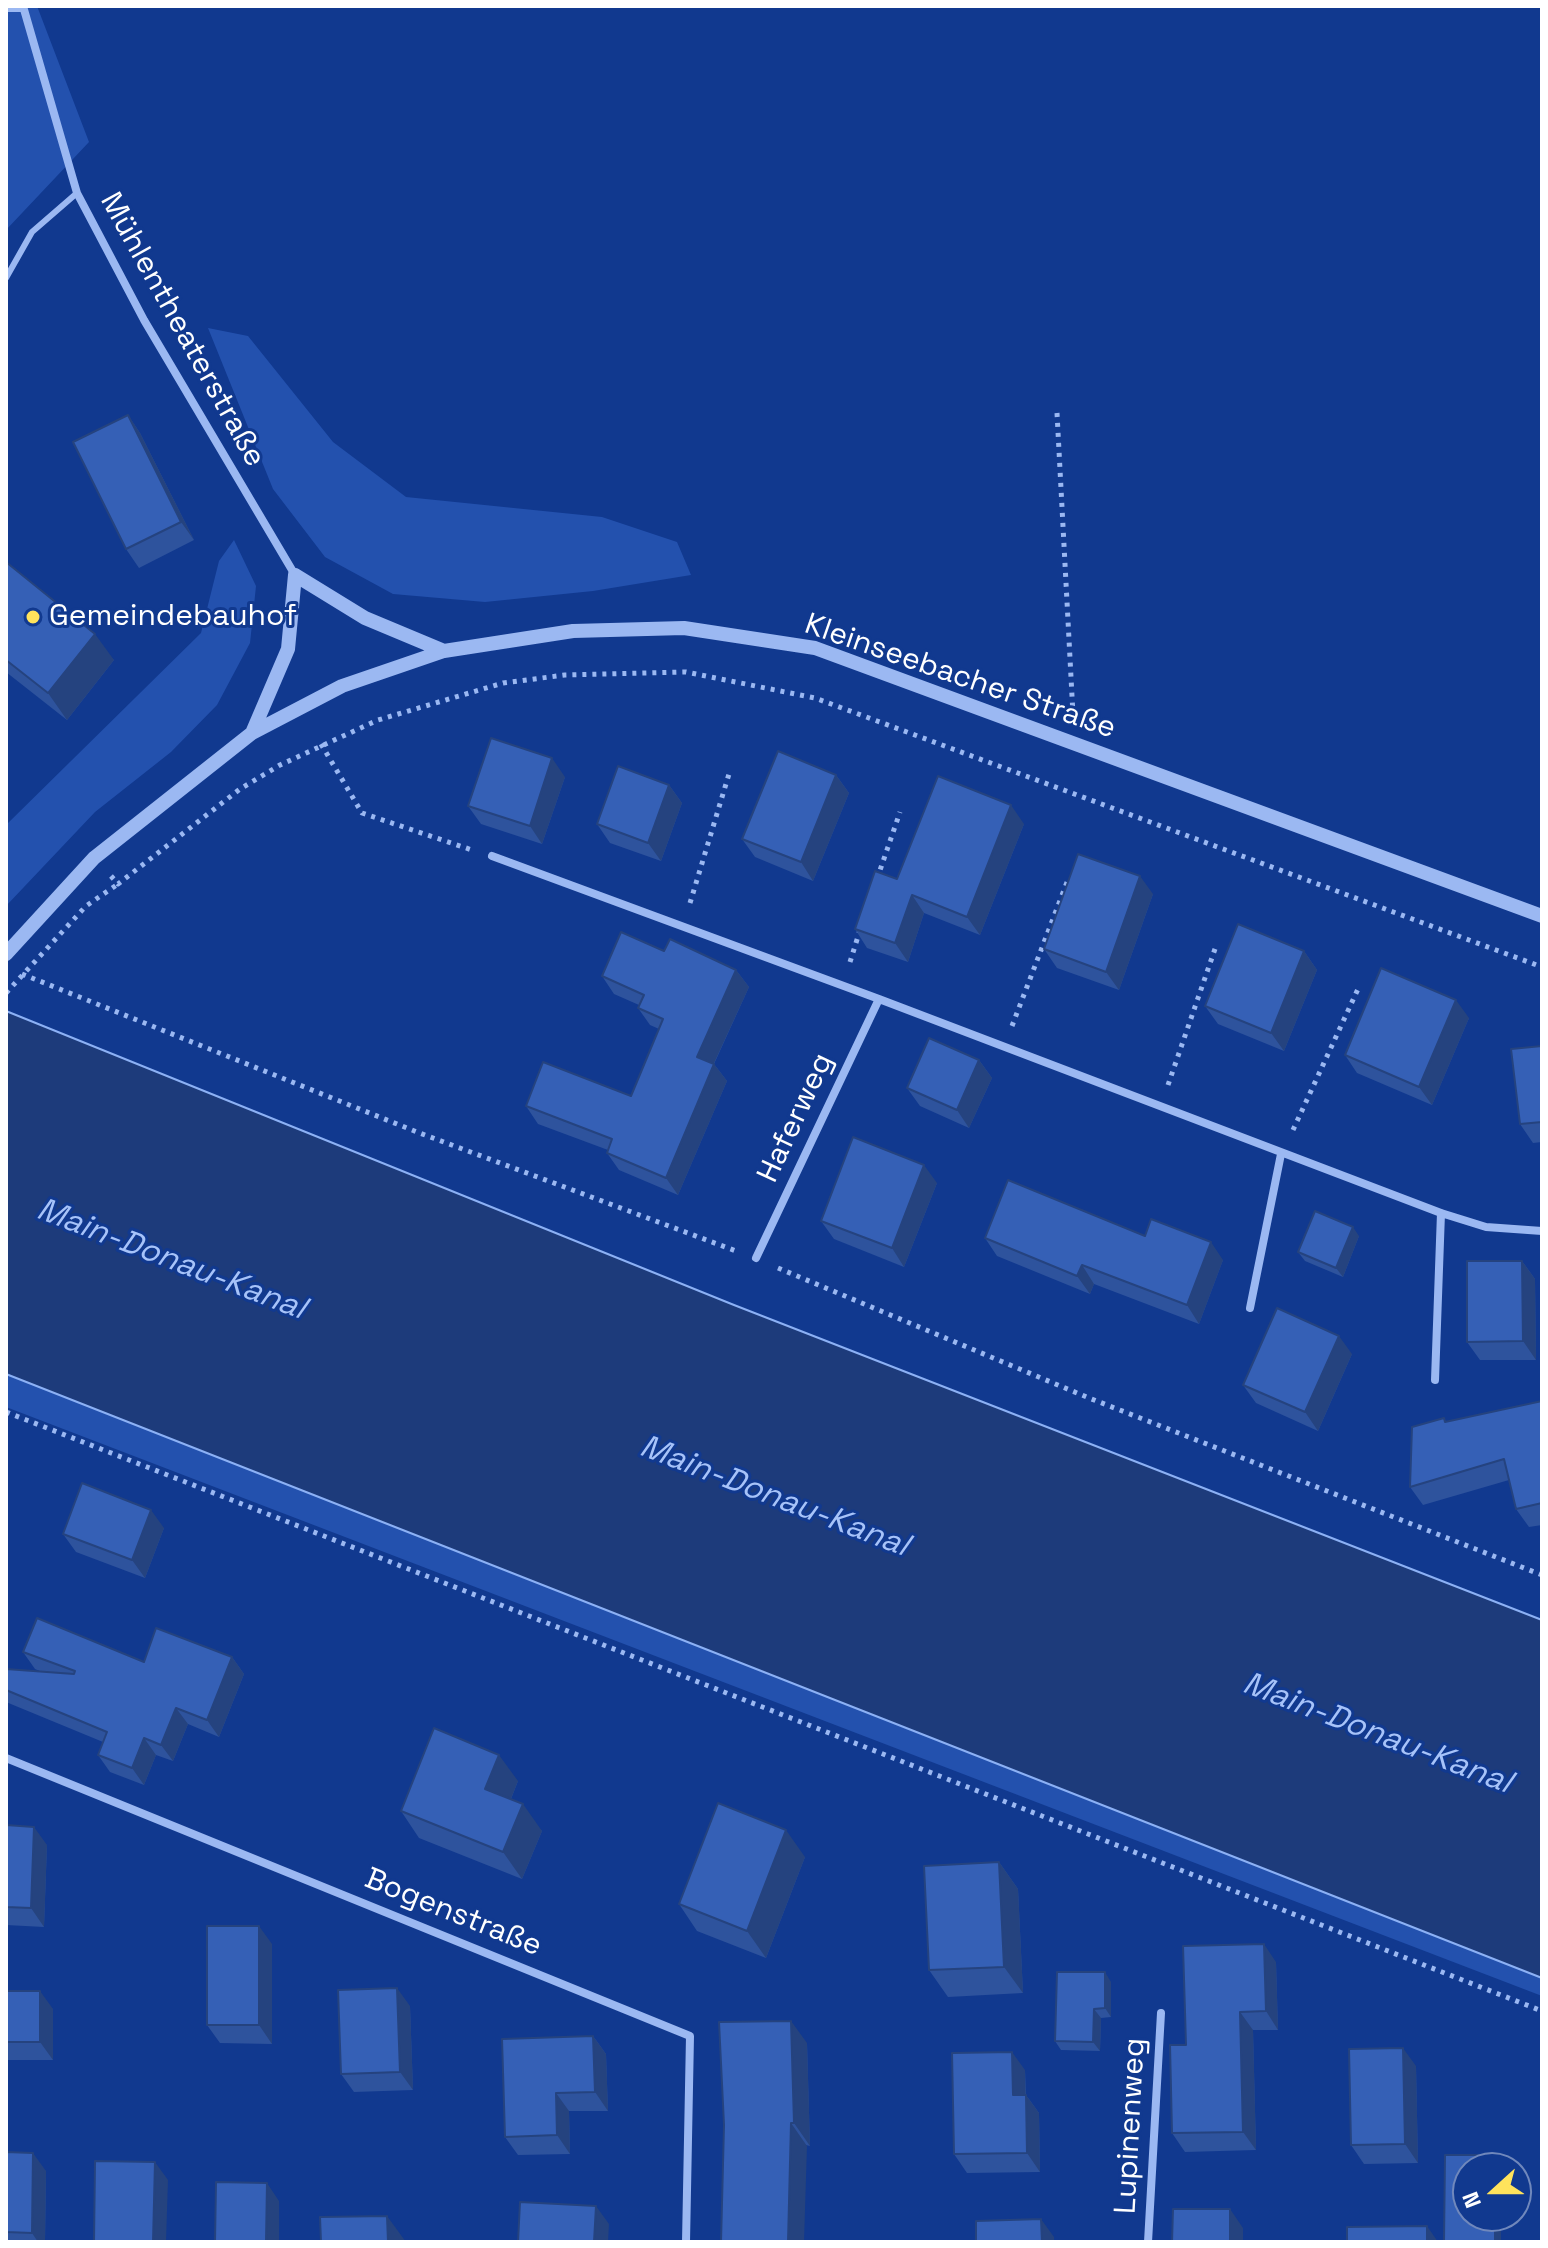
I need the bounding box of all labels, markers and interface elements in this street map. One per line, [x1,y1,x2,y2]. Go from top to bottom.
street label: Mühlentheaterstraße [92,187,272,473]
place label: Gemeindebauhof [49,599,297,635]
street label: Kleinseebacher Straße [800,607,1120,747]
marker: Gemeindebauhof [24,608,42,626]
street label: Haferweg [750,1048,842,1188]
water label: Main-Donau-Kanal [31,1191,311,1329]
water label: Main-Donau-Kanal [634,1428,914,1566]
water label: Main-Donau-Kanal [1237,1665,1517,1803]
street label: Bogenstraße [359,1861,547,1965]
street label: Lupinenweg [1108,2037,1154,2215]
north arrow [1452,2152,1532,2232]
text: N [1456,2188,1487,2212]

